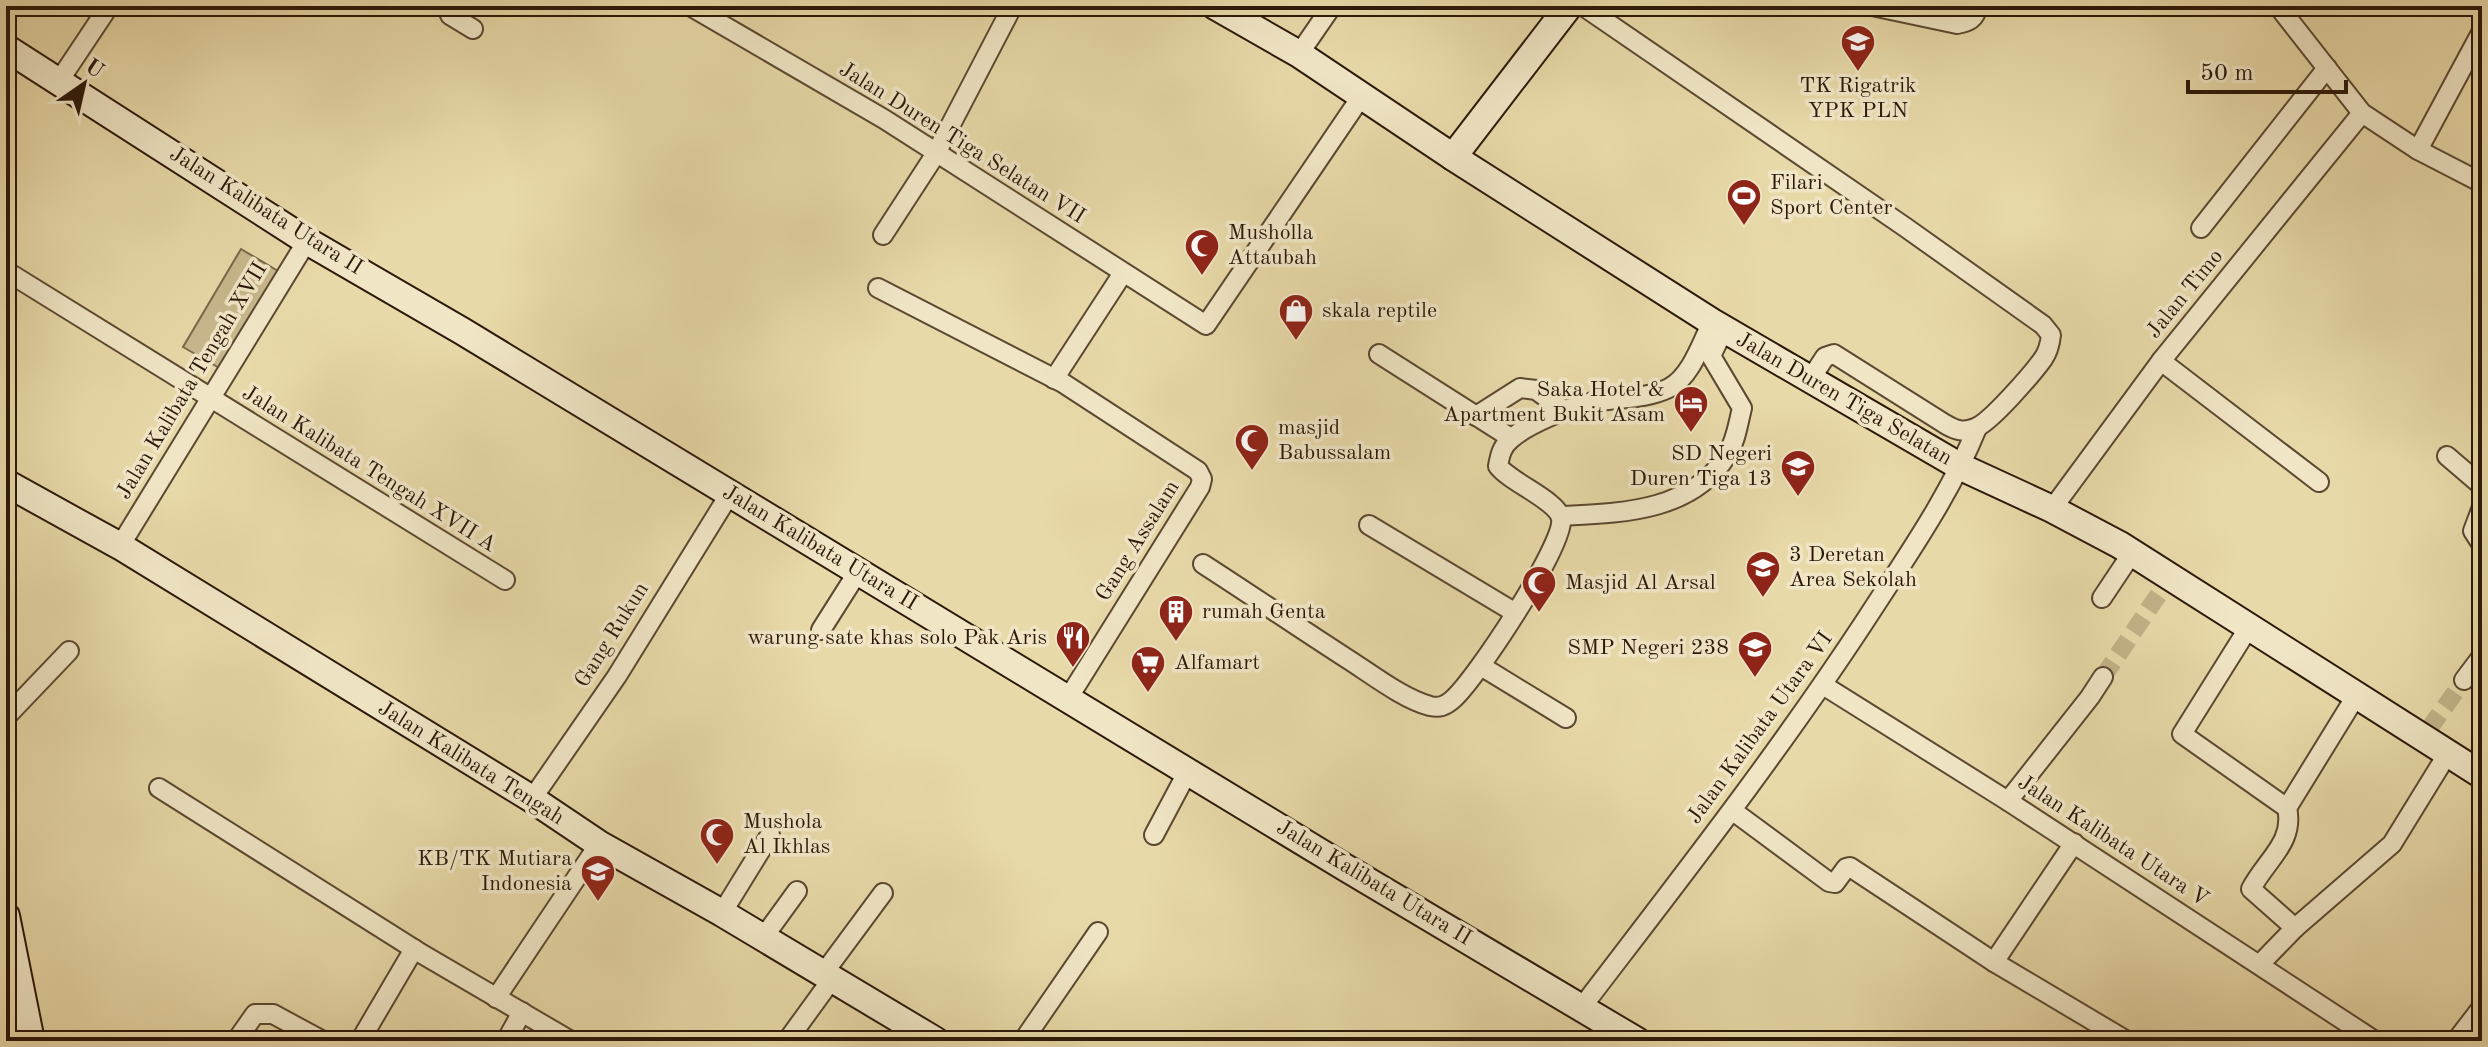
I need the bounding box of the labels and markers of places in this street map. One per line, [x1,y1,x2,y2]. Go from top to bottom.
school or university icon: TK Rigatrik YPK PLN [1839,23,1877,73]
place label: TK Rigatrik YPK PLN [1799,75,1917,122]
place label: Filari Sport Center [1770,172,1892,219]
sports icon: Filari Sport Center [1725,177,1763,227]
place label: Musholla Attaubah [1228,222,1317,269]
mosque icon: Musholla Attaubah [1183,227,1221,277]
shop icon: skala reptile [1277,292,1315,342]
place label: skala reptile [1322,300,1437,322]
place label: Saka Hotel & Apartment Bukit Asam [1443,379,1665,426]
hotel icon: Saka Hotel & Apartment Bukit Asam [1672,384,1710,434]
place label: masjid Babussalam [1278,417,1391,464]
mosque icon: masjid Babussalam [1233,422,1271,472]
place label: SD Negeri Duren Tiga 13 [1630,443,1772,490]
school or university icon: SD Negeri Duren Tiga 13 [1779,448,1817,498]
place label: 3 Deretan Area Sekolah [1789,544,1917,591]
school or university icon: 3 Deretan Area Sekolah [1744,549,1782,599]
mosque icon: Masjid Al Arsal [1520,564,1558,614]
place label: Masjid Al Arsal [1565,572,1716,594]
building icon: rumah Genta [1157,593,1195,643]
place label: rumah Genta [1202,601,1326,623]
restaurant icon: warung sate khas solo Pak Aris [1054,619,1092,669]
place label: warung sate khas solo Pak Aris [747,627,1047,649]
school or university icon: SMP Negeri 238 [1736,629,1774,679]
place label: SMP Negeri 238 [1567,637,1729,659]
supermarket icon: Alfamart [1129,644,1167,694]
place label: Alfamart [1174,652,1260,674]
place label: Mushola Al Ikhlas [743,811,830,858]
mosque icon: Mushola Al Ikhlas [698,816,736,866]
place label: KB/TK Mutiara Indonesia [417,848,572,895]
school or university icon: KB/TK Mutiara Indonesia [579,853,617,903]

